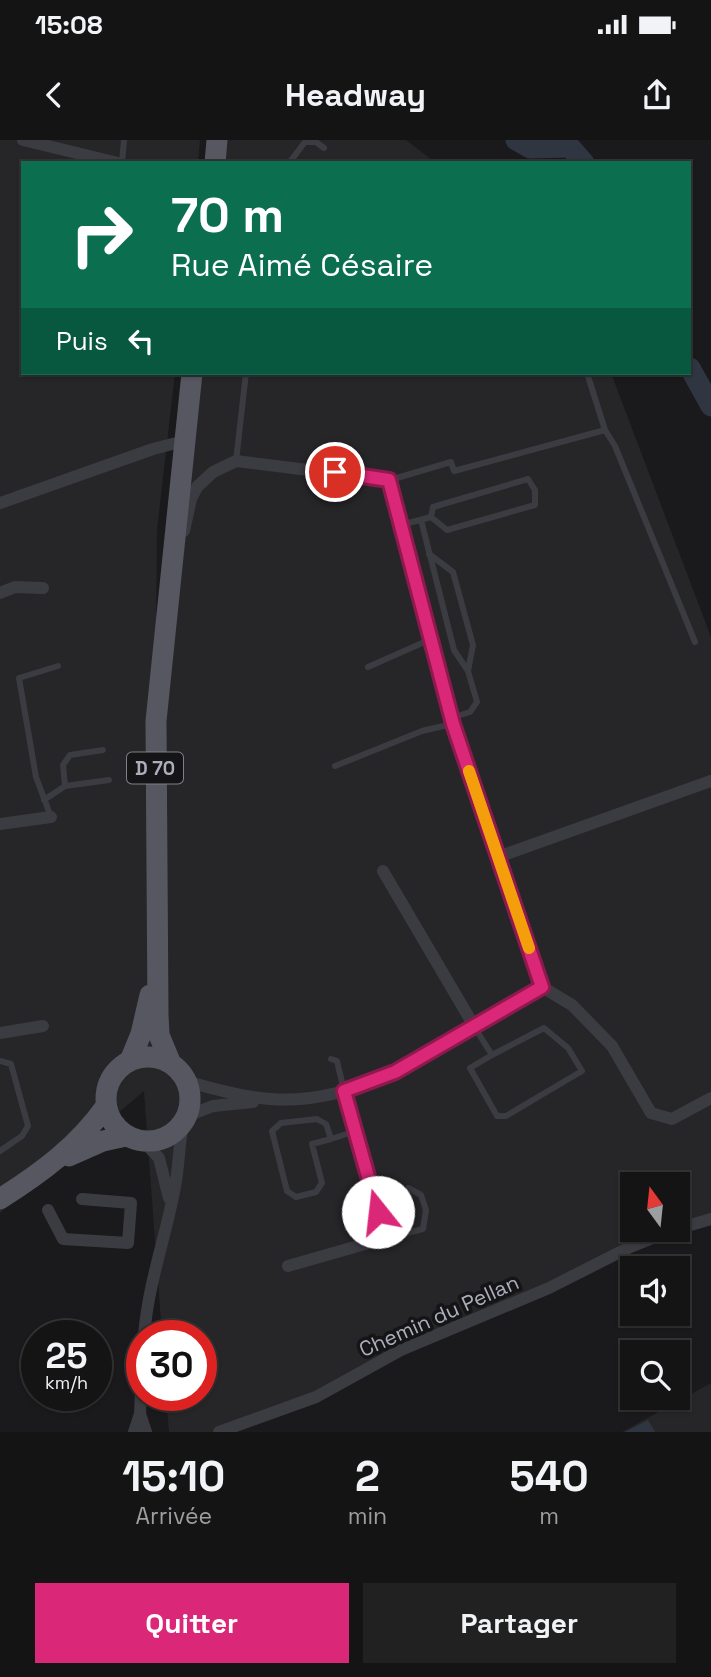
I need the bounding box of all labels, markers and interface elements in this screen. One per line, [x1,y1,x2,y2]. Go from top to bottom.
text: 15:08 [35,8,103,42]
text: Headway [285,75,426,115]
icon: back [35,76,73,114]
icon: share [638,76,676,114]
text: 70 m [171,184,284,246]
icon: right [56,189,147,280]
text: Rue Aimé Césaire [171,245,433,285]
icon: left [122,322,160,360]
text: Puis [56,324,108,358]
pin [305,442,365,502]
icon: arrive [316,453,354,491]
road number: D 70 [127,752,183,783]
north arrow [620,1172,690,1242]
map controls [620,1172,690,1410]
position arrow [341,1175,415,1249]
button: sound [620,1256,690,1326]
street label: Chemin du Pellan [355,1268,523,1363]
speed limit sign: 30 [126,1320,217,1411]
text: 25 [46,1334,87,1378]
button: search [620,1340,690,1410]
text: km/h [45,1371,88,1394]
text: 15:10 [122,1450,225,1503]
text: 2 [355,1450,380,1503]
text: 540 [510,1450,589,1503]
text: Arrivée [135,1501,212,1531]
text: min [348,1501,387,1531]
text: m [539,1501,559,1531]
button: Quitter [35,1583,349,1663]
button: Partager [363,1583,676,1663]

